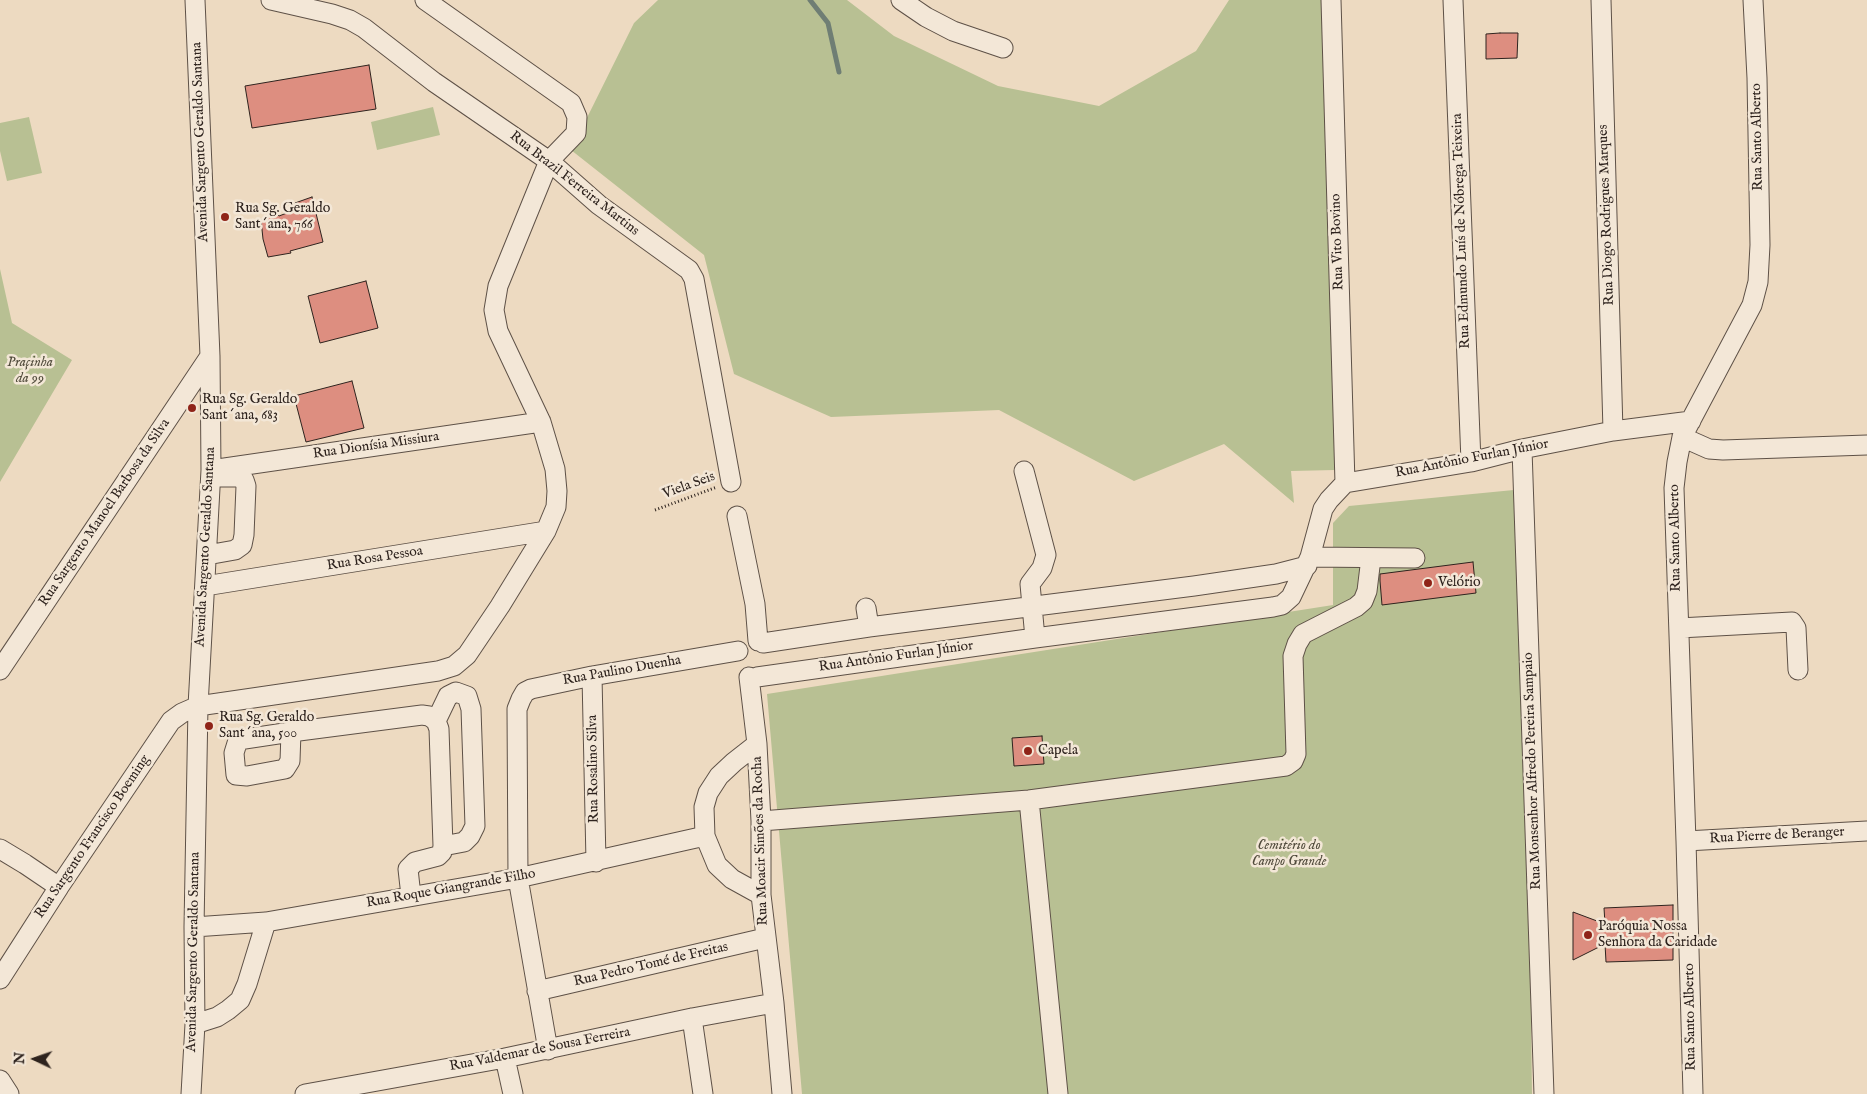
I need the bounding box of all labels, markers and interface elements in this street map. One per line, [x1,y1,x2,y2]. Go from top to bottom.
street label: Avenida Sargento Geraldo Santana [189,42,213,242]
street label: Rua Santo Alberto [1749,83,1767,191]
street label: Rua Edmundo Luís de Nóbrega Teixeira [1449,113,1475,349]
street label: Rua Diogo Rodrigues Marques [1595,124,1619,306]
street label: Rua Brazil Ferreira Martins [506,128,642,240]
street label: Rua Vito Bovino [1328,193,1348,291]
place label: Rua Sg. Geraldo Sant´ana, 766 [235,201,330,233]
marker: Rua Sg. Geraldo Sant´ana, 766 [219,211,231,223]
park label: Praçinha da 99 [7,355,53,388]
place label: Rua Sg. Geraldo Sant´ana, 683 [202,392,297,424]
marker: Rua Sg. Geraldo Sant´ana, 683 [186,402,198,414]
street label: Rua Sargento Manoel Barbosa da Silva [36,416,174,610]
street label: Rua Dionísia Missiura [312,429,440,463]
street label: Rua Antônio Furlan Júnior [1394,436,1550,482]
street label: Avenida Sargento Geraldo Santana [192,447,220,647]
street label: Viela Seis [661,469,717,503]
street label: Rua Santo Alberto [1667,484,1685,592]
street label: Rua Rosa Pessoa [326,543,424,575]
place label: Velório [1438,575,1480,591]
marker: Velório [1422,577,1434,589]
street label: Rua Antônio Furlan Júnior [818,638,974,676]
street label: Rua Paulino Duenha [562,652,682,690]
street label: Rua Monsenhor Alfredo Pereira Sampaio [1520,652,1546,890]
place label: Rua Sg. Geraldo Sant´ana, 500 [219,710,314,742]
street label: Rua Rosalino Silva [585,715,603,823]
marker: Rua Sg. Geraldo Sant´ana, 500 [203,720,215,732]
place label: Capela [1038,743,1078,759]
marker: Capela [1022,745,1034,757]
street label: Rua Sargento Francisco Boeming [32,752,154,922]
street label: Rua Moacir Simões da Rocha [750,756,772,926]
street label: Rua Pierre de Beranger [1709,824,1845,848]
park label: Cemitério do Campo Grande [1252,838,1326,870]
street label: Avenida Sargento Geraldo Santana [184,852,204,1052]
street label: Rua Roque Giangrande Filho [365,866,537,912]
place label: Paróquia Nossa Senhora da Caridade [1598,919,1717,952]
marker: Paróquia Nossa Senhora da Caridade [1582,929,1594,941]
street label: Rua Pedro Tomé de Freitas [572,939,730,991]
street label: Rua Santo Alberto [1682,963,1700,1071]
street label: Rua Valdemar de Sousa Ferreira [448,1024,632,1076]
north arrow [10,1034,60,1084]
text: N [11,1052,29,1065]

